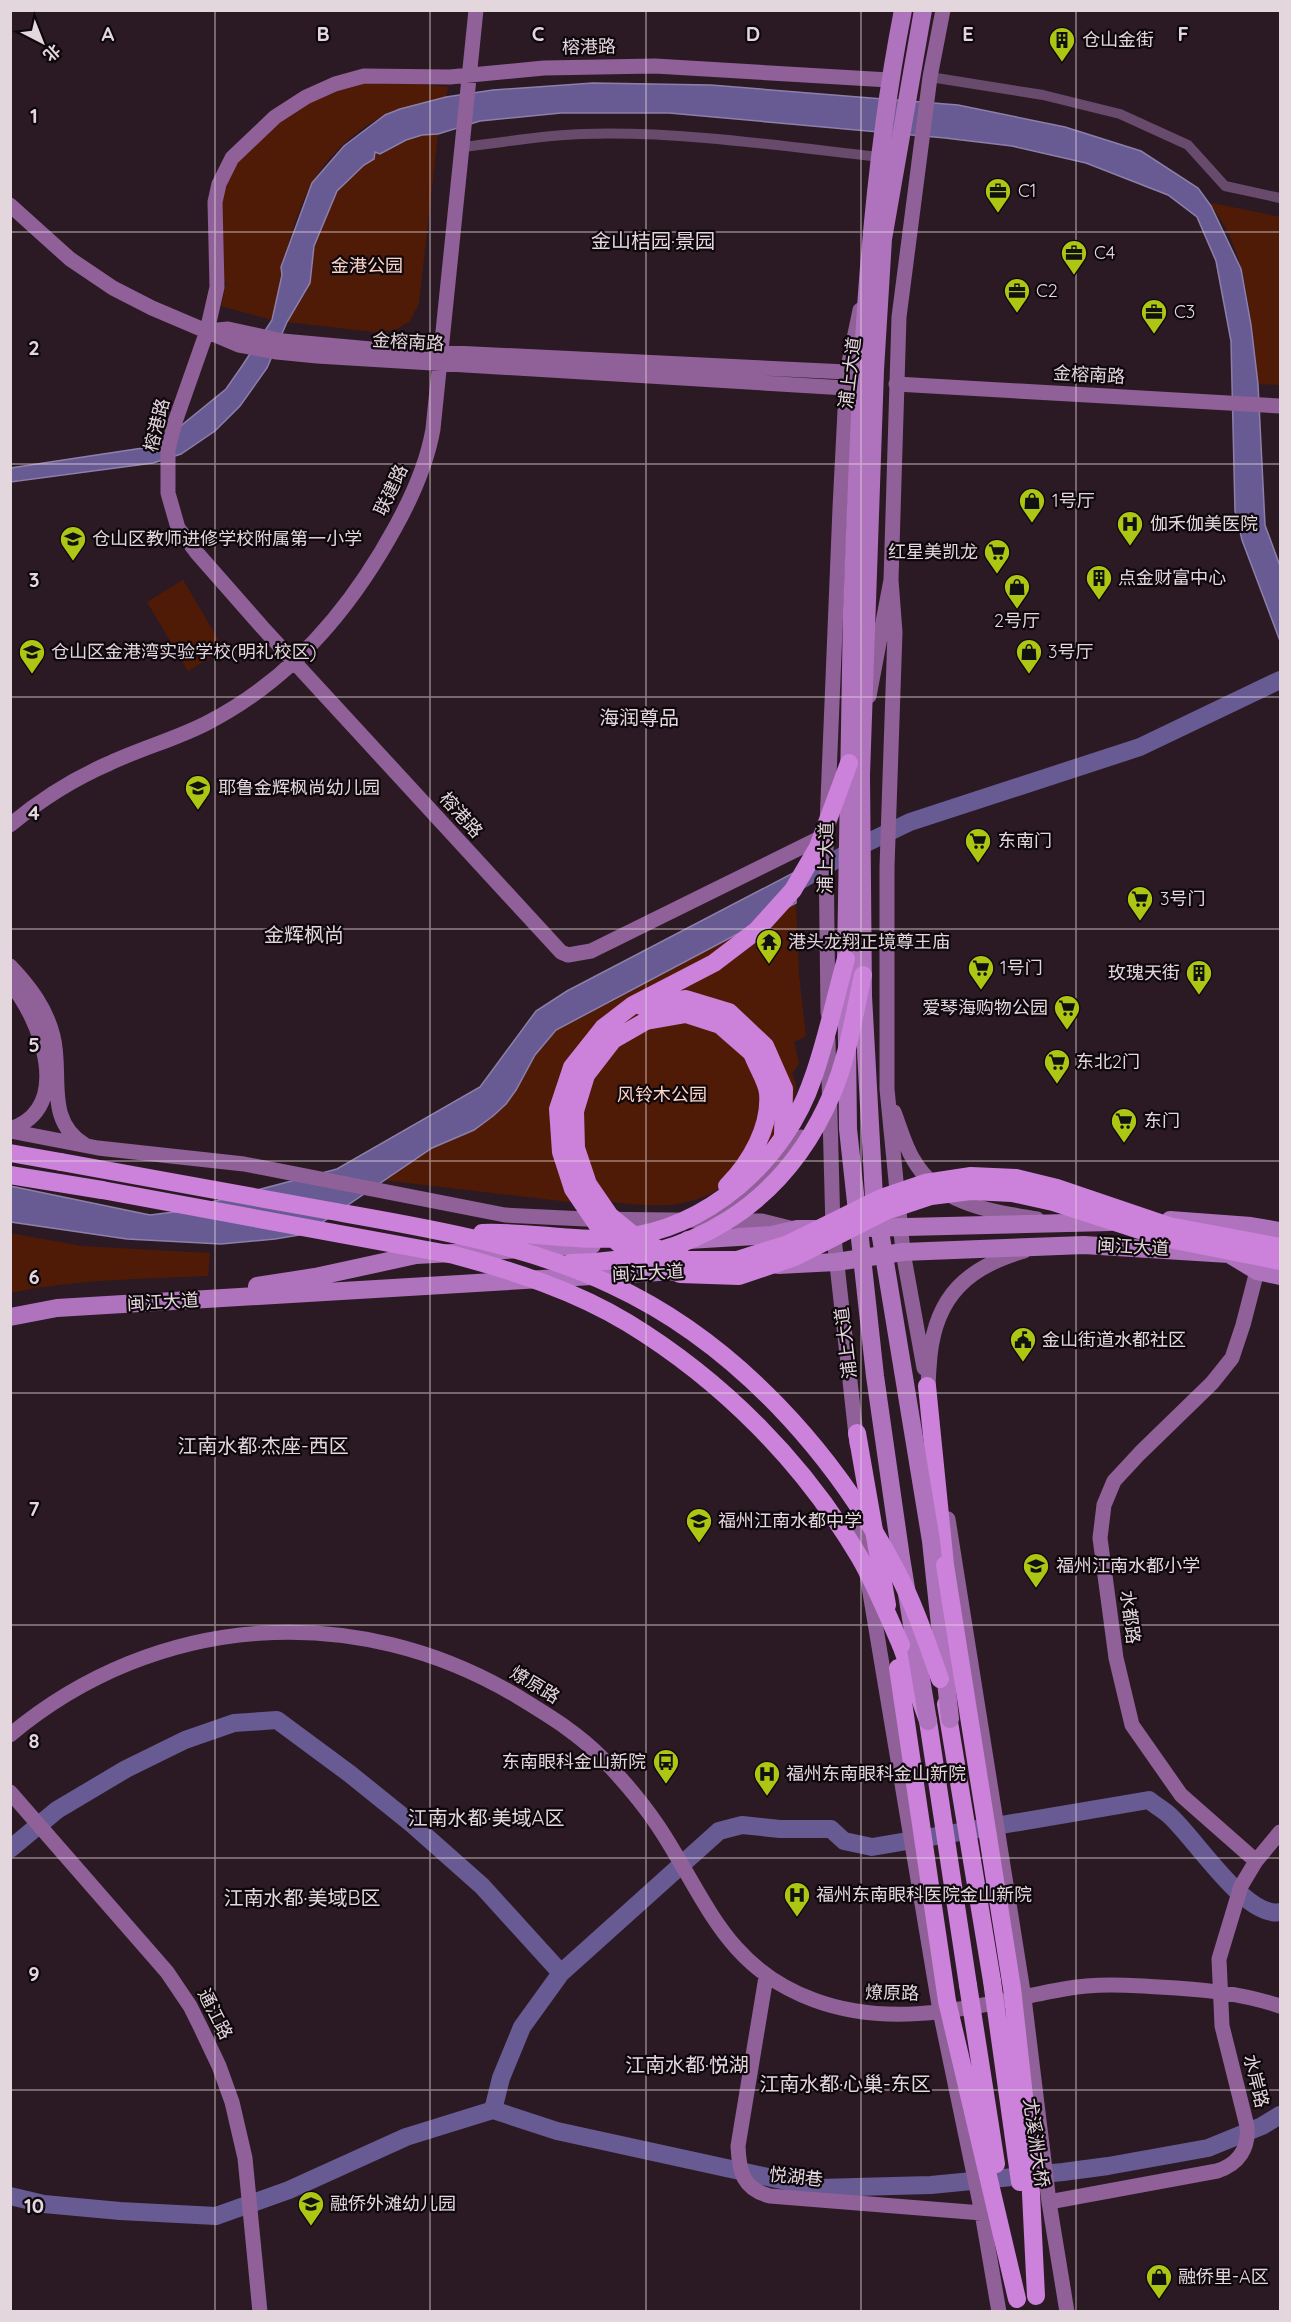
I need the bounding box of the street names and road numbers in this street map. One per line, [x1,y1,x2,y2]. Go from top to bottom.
street label: 榕港路 [562,35,616,58]
street label: 金榕南路 [371,328,445,355]
street label: 浦上大道 [834,336,865,410]
street label: 金榕南路 [1052,361,1126,388]
street label: 榕港路 [139,396,174,454]
street label: 联建路 [369,460,412,519]
street label: 榕港路 [435,787,488,842]
street label: 浦上大道 [813,822,838,894]
street label: 闽江大道 [1096,1233,1170,1260]
street label: 闽江大道 [611,1259,685,1286]
street label: 闽江大道 [126,1288,200,1315]
street label: 浦上大道 [830,1306,861,1380]
street label: 水都路 [1116,1589,1145,1645]
street label: 燎原路 [506,1661,564,1708]
street label: 燎原路 [865,1981,919,2004]
street label: 通江路 [193,1984,238,2043]
street label: 水岸路 [1239,2052,1274,2110]
street label: 尤溪洲大桥 [1019,2097,1054,2189]
street label: 悦湖巷 [768,2162,824,2191]

